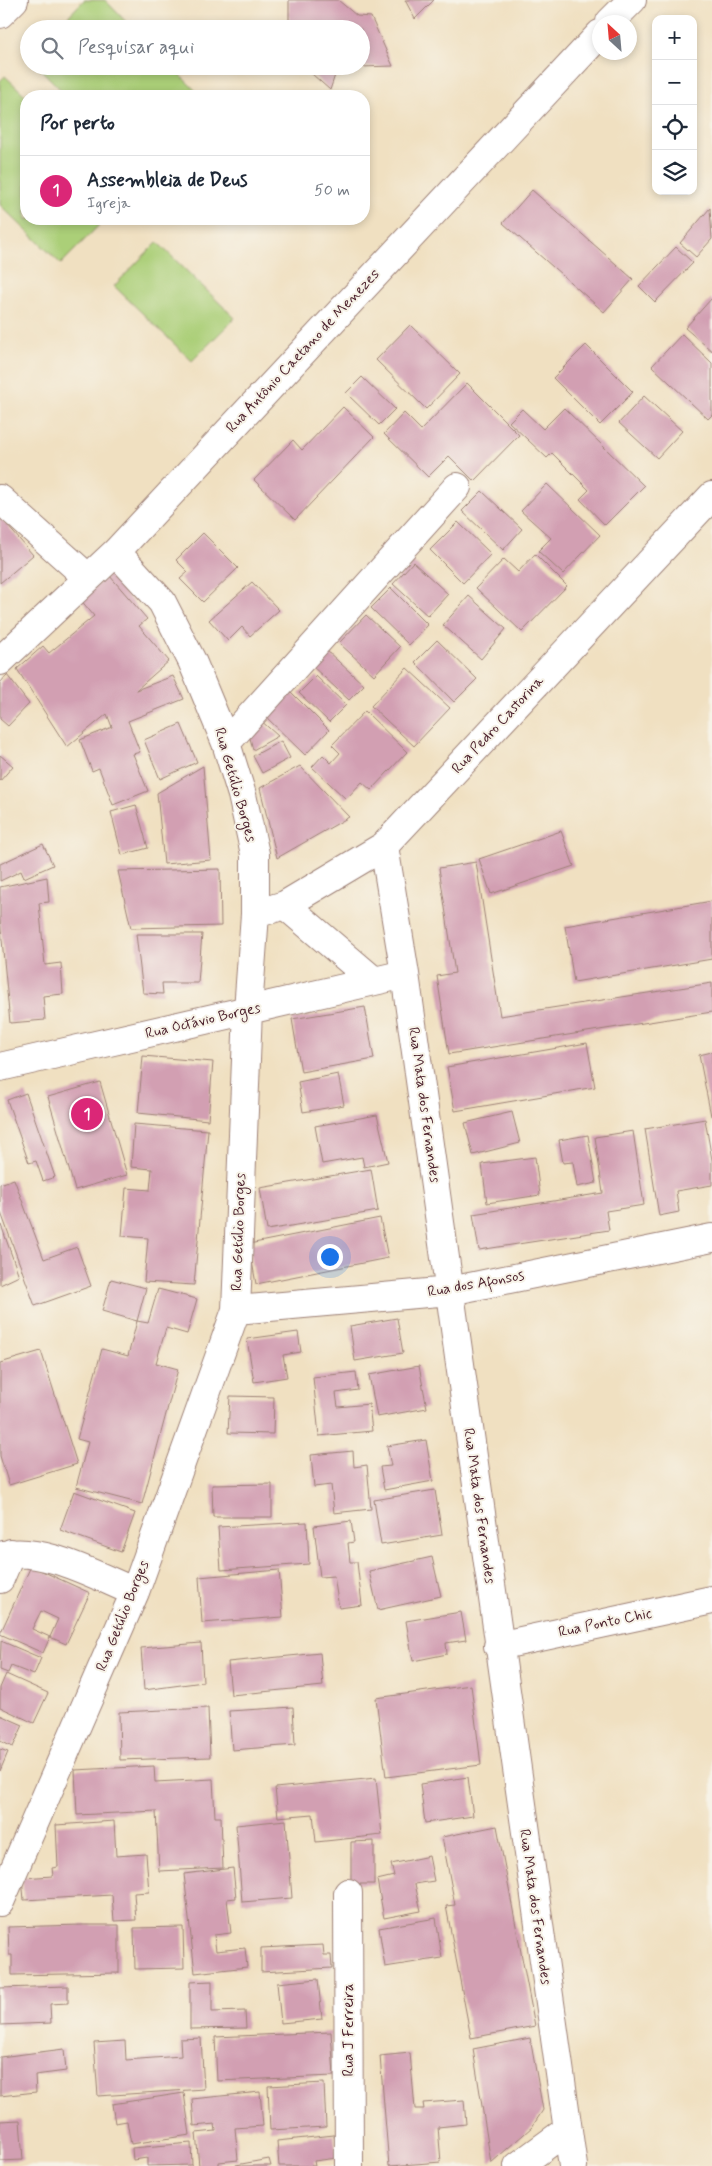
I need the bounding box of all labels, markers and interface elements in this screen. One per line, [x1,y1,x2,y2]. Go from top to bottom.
north arrow [592,15,637,60]
map controls [652,15,697,195]
button: + [652,15,697,60]
search box [20,20,370,75]
icon: search [38,34,66,62]
text: Pesquisar aqui [78,35,194,60]
button: − [652,60,697,105]
button: locate [652,105,697,150]
text: Por perto [40,109,115,137]
button: layers [652,150,697,195]
text: Assembleia de Deus [87,168,248,193]
text: 1 [52,180,60,201]
text: 50 m [314,180,350,201]
text: Igreja [87,193,130,214]
street label: Rua Antônio Caetano de Menezes [222,265,385,437]
street label: Rua Pedro Castorina [447,671,549,778]
street label: Rua Getúlio Borges [208,725,261,845]
street label: Rua Octávio Borges [143,998,263,1045]
street label: Rua Mata dos Fernandes [403,1026,445,1185]
pin: 1 [71,1095,103,1133]
street label: Rua Getúlio Borges [227,1172,252,1291]
your location [317,1244,343,1270]
street label: Rua dos Afonsos [426,1266,526,1304]
street label: Rua Mata dos Fernandes [458,1427,500,1586]
street label: Rua Getúlio Borges [92,1557,155,1675]
street label: Rua Ponto Chic [556,1603,654,1643]
street label: Rua Mata dos Fernandes [514,1828,556,1987]
street label: Rua J Ferreira [339,1983,359,2076]

